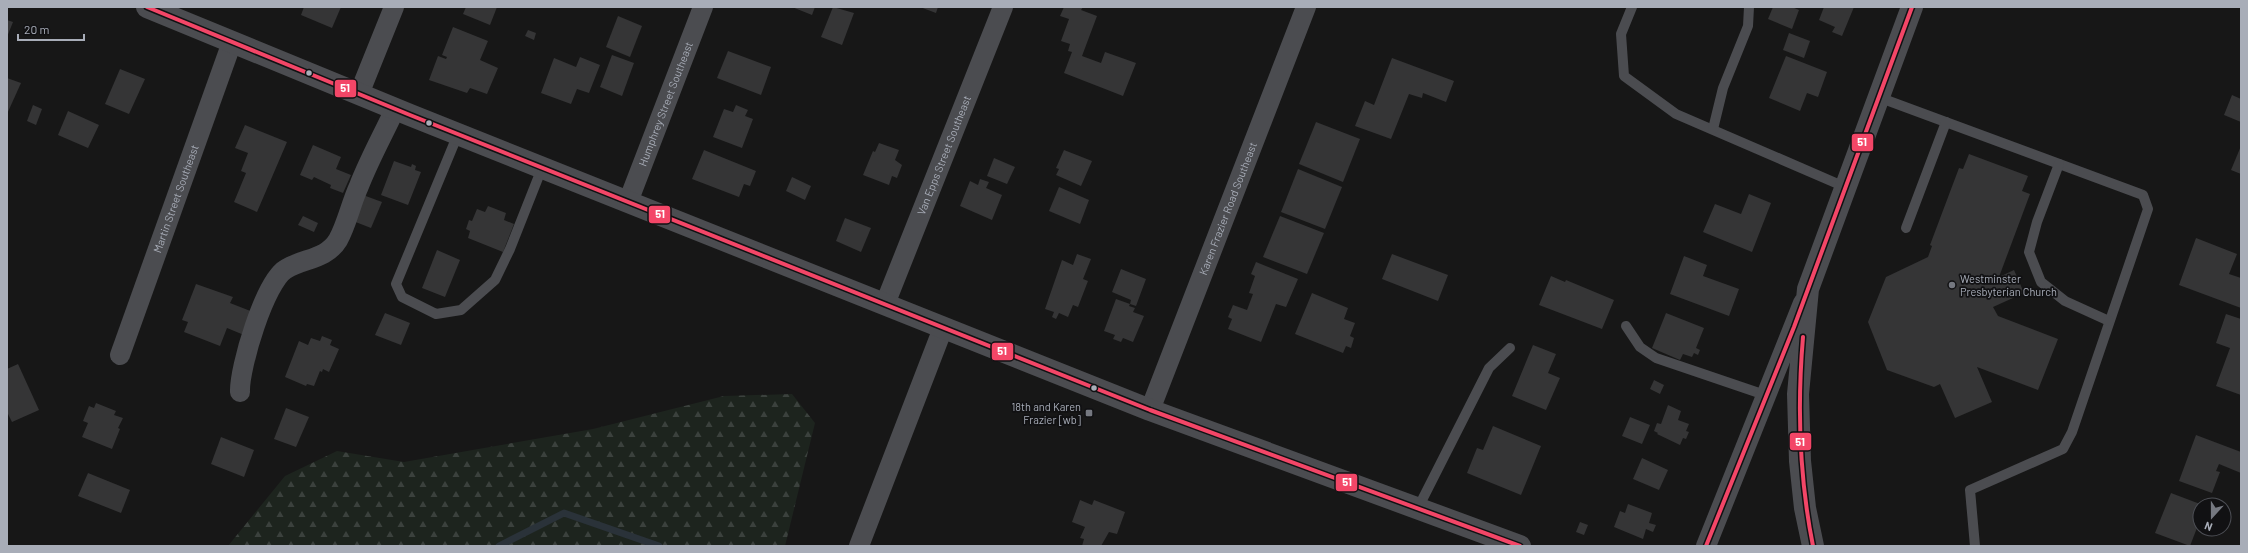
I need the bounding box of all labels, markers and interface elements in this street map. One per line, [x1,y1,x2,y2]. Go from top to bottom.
scale bar [18,16,84,42]
text: 20 m [24,22,50,36]
street label: Humphrey Street Southeast [635,40,695,168]
unlabelled marker [304,68,314,78]
line badge: 51 [334,79,357,98]
text: 51 [340,81,350,94]
street label: Van Epps Street Southeast [914,94,973,217]
unlabelled marker [424,118,434,128]
line badge: 51 [1851,133,1874,152]
text: 51 [1857,135,1867,148]
street label: Karen Frazier Road Southeast [1196,140,1259,277]
street label: Martin Street Southeast [150,143,201,254]
line badge: 51 [648,205,671,224]
text: 51 [655,207,665,220]
place label: Westminster Presbyterian Church [1960,272,2057,298]
marker: Westminster Presbyterian Church [1947,280,1957,290]
line badge: 51 [991,342,1014,361]
text: 51 [997,344,1007,357]
unlabelled marker [1089,383,1099,393]
place label: 18th and Karen Frazier [wb] [1012,400,1081,426]
marker: 18th and Karen Frazier [wb] [1084,408,1094,418]
line badge: 51 [1789,432,1812,451]
text: 51 [1795,435,1805,448]
line badge: 51 [1335,473,1358,492]
text: 51 [1342,475,1352,488]
north arrow [2192,497,2232,537]
text: N [2202,519,2214,534]

